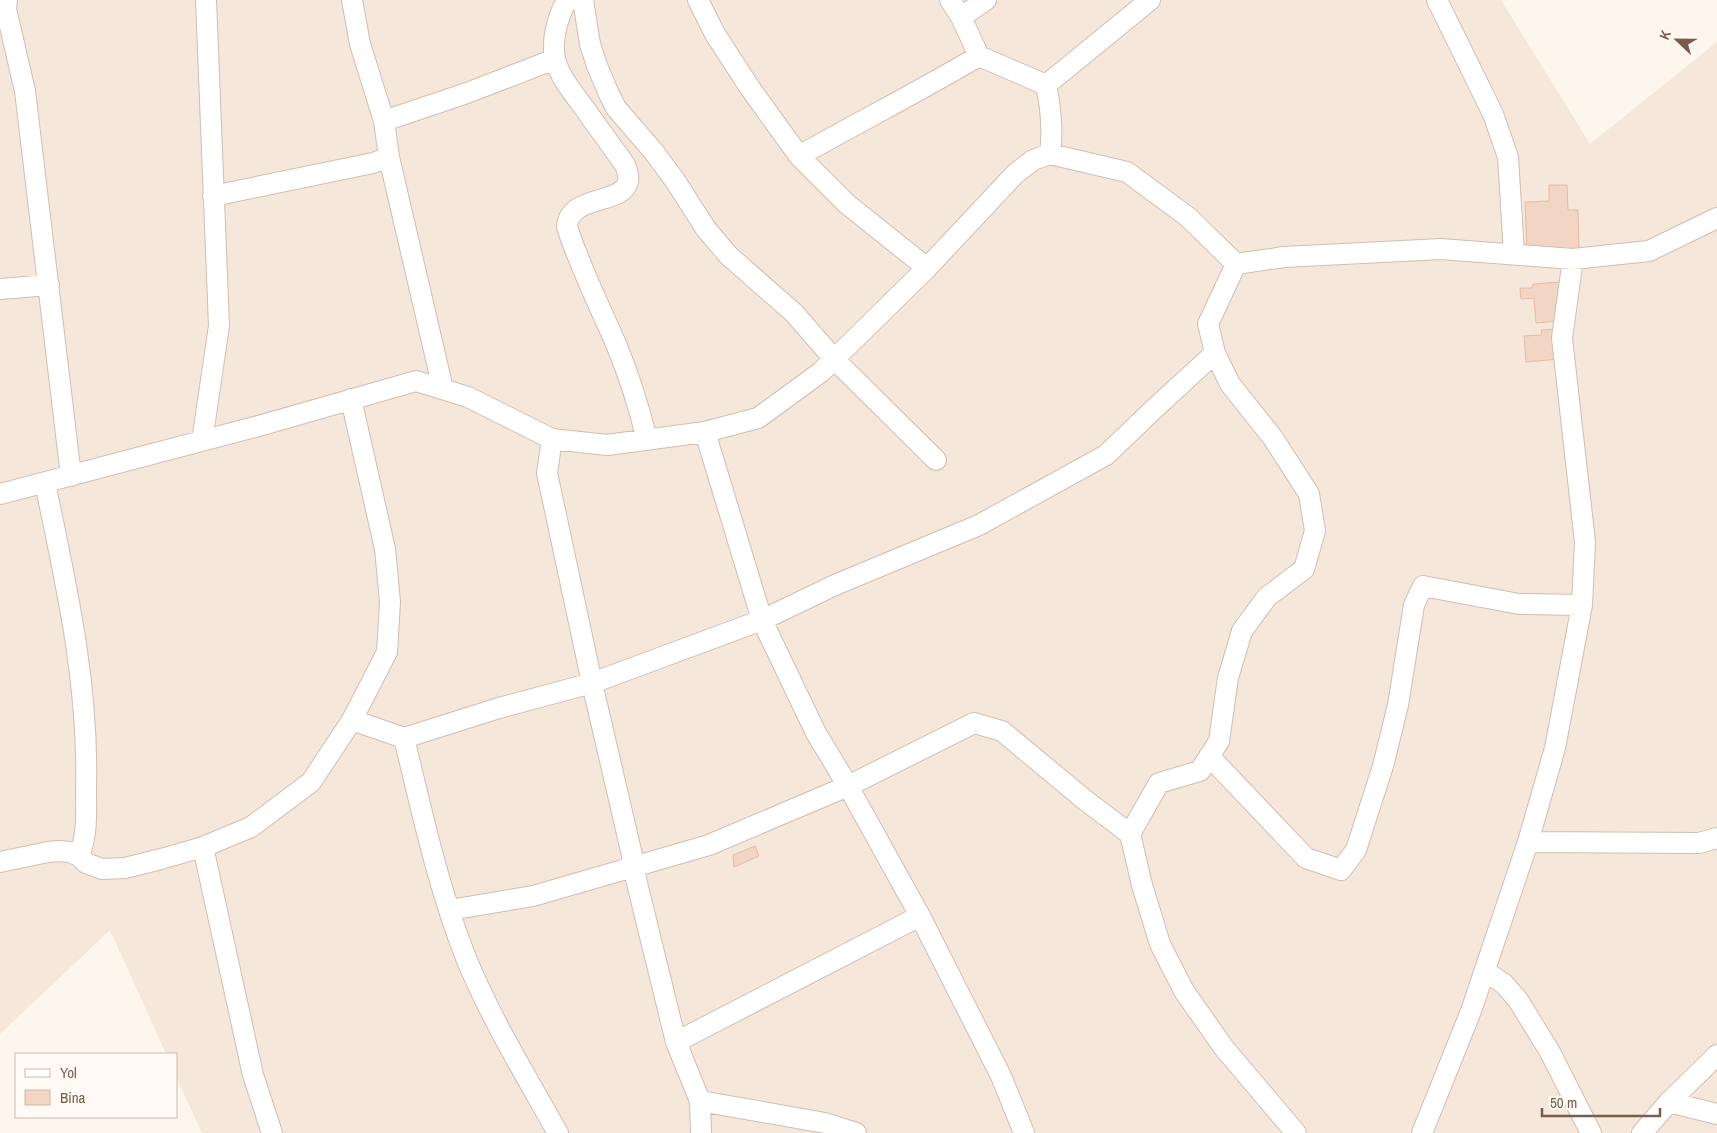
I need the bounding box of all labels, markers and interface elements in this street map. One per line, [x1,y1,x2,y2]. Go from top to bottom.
north arrow [1652,15,1702,65]
text: K [1655,27,1675,42]
legend [15,1053,178,1118]
text: Yol [60,1062,77,1083]
scale bar [1542,1086,1660,1118]
text: Bina [60,1087,85,1108]
text: 50 m [1550,1092,1577,1113]

